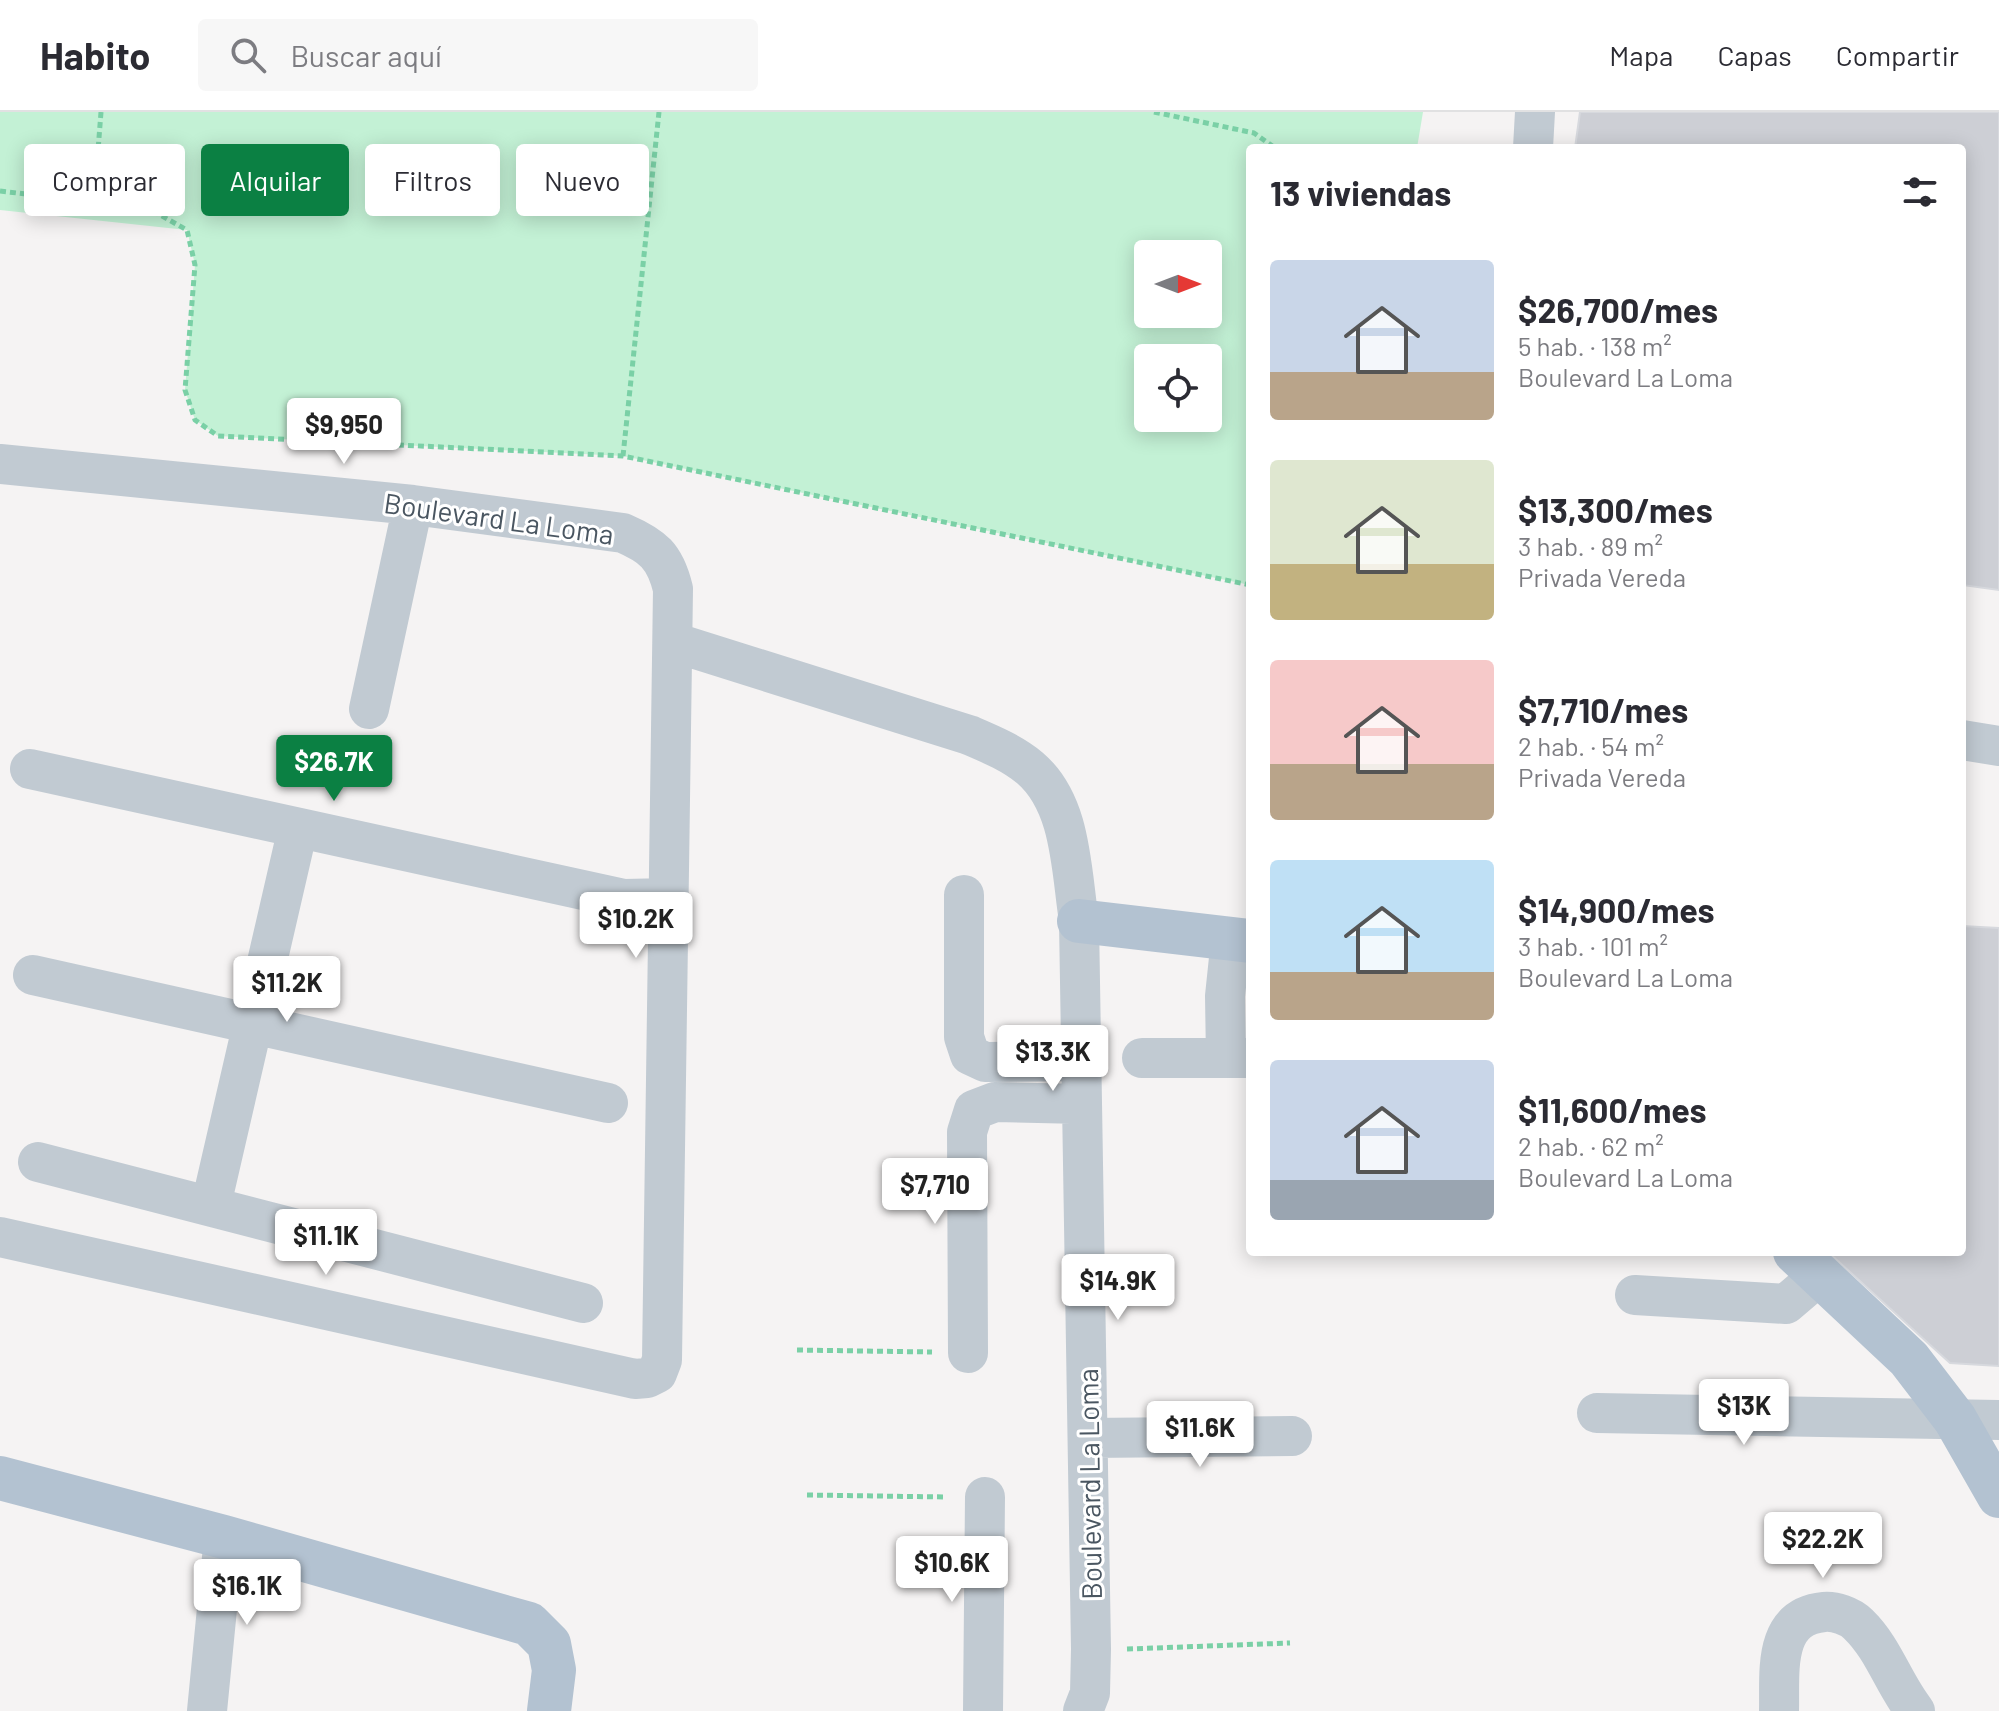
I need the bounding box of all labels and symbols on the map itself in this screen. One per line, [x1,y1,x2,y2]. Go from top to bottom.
north arrow [1134,240,1222,328]
pin: $9,950 [279,398,409,466]
street label: Boulevard La Loma [382,485,616,551]
pin: $26.7K [269,735,399,803]
pin: $10.2K [571,892,701,960]
pin: $11.2K [222,956,352,1024]
pin: $13.3K [988,1025,1118,1093]
pin: $7,710 [870,1158,1000,1226]
pin: $11.1K [261,1209,391,1277]
pin: $14.9K [1053,1254,1183,1322]
street label: Boulevard La Loma [1070,1368,1108,1600]
pin: $13K [1697,1379,1791,1447]
pin: $11.6K [1135,1401,1265,1469]
pin: $22.2K [1758,1512,1888,1580]
pin: $10.6K [887,1536,1017,1604]
pin: $16.1K [182,1559,312,1627]

